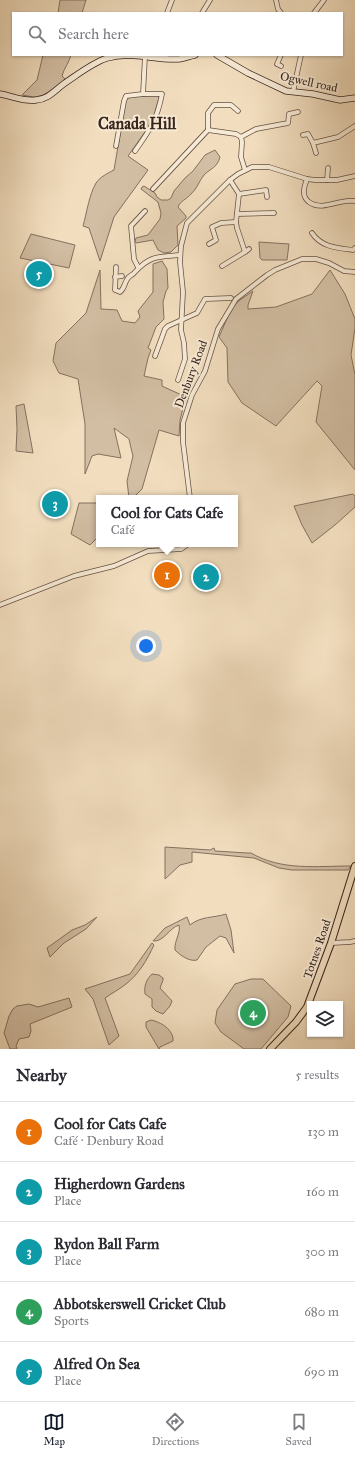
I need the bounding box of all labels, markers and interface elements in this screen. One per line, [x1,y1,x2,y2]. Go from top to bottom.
search box [12,12,343,56]
icon: search [26,23,48,45]
text: Search here [58,25,129,43]
street label: Ogwell road [279,69,339,96]
district label: Canada Hill [98,114,177,133]
pin: 5 [26,259,52,289]
street label: Denbury Road [172,338,210,410]
pin: 3 [42,489,68,519]
popup [96,495,238,547]
text: Cool for Cats Cafe [111,504,223,522]
text: Café [111,522,135,538]
pin: 1 [154,560,180,590]
pin: 2 [193,562,219,592]
your location [136,636,156,656]
street label: Totnes Road [300,918,334,980]
pin: 4 [240,998,266,1028]
map controls [307,1001,343,1037]
button: layers [307,1001,343,1037]
text: Nearby [16,1065,67,1086]
text: 5 results [295,1067,339,1083]
text: Cool for Cats Cafe [54,1115,167,1133]
text: 1 [26,1124,32,1140]
text: 130 m [307,1124,339,1140]
text: Café · Denbury Road [54,1133,164,1149]
text: Higherdown Gardens [54,1175,185,1193]
text: 2 [26,1184,32,1200]
text: 160 m [306,1184,339,1200]
text: Place [54,1193,81,1209]
text: Rydon Ball Farm [54,1235,159,1253]
text: 3 [26,1244,32,1260]
text: 300 m [305,1244,339,1260]
text: Place [54,1253,81,1269]
text: Abbotskerswell Cricket Club [54,1295,226,1313]
text: 4 [25,1304,33,1320]
text: 680 m [304,1304,339,1320]
text: Sports [54,1313,89,1329]
text: Alfred On Sea [54,1355,140,1373]
text: 5 [26,1364,32,1380]
text: 690 m [304,1364,339,1380]
text: Place [54,1373,81,1389]
tab: Map [43,1411,65,1448]
tab: Directions [152,1411,199,1448]
tab: Saved [286,1411,312,1448]

